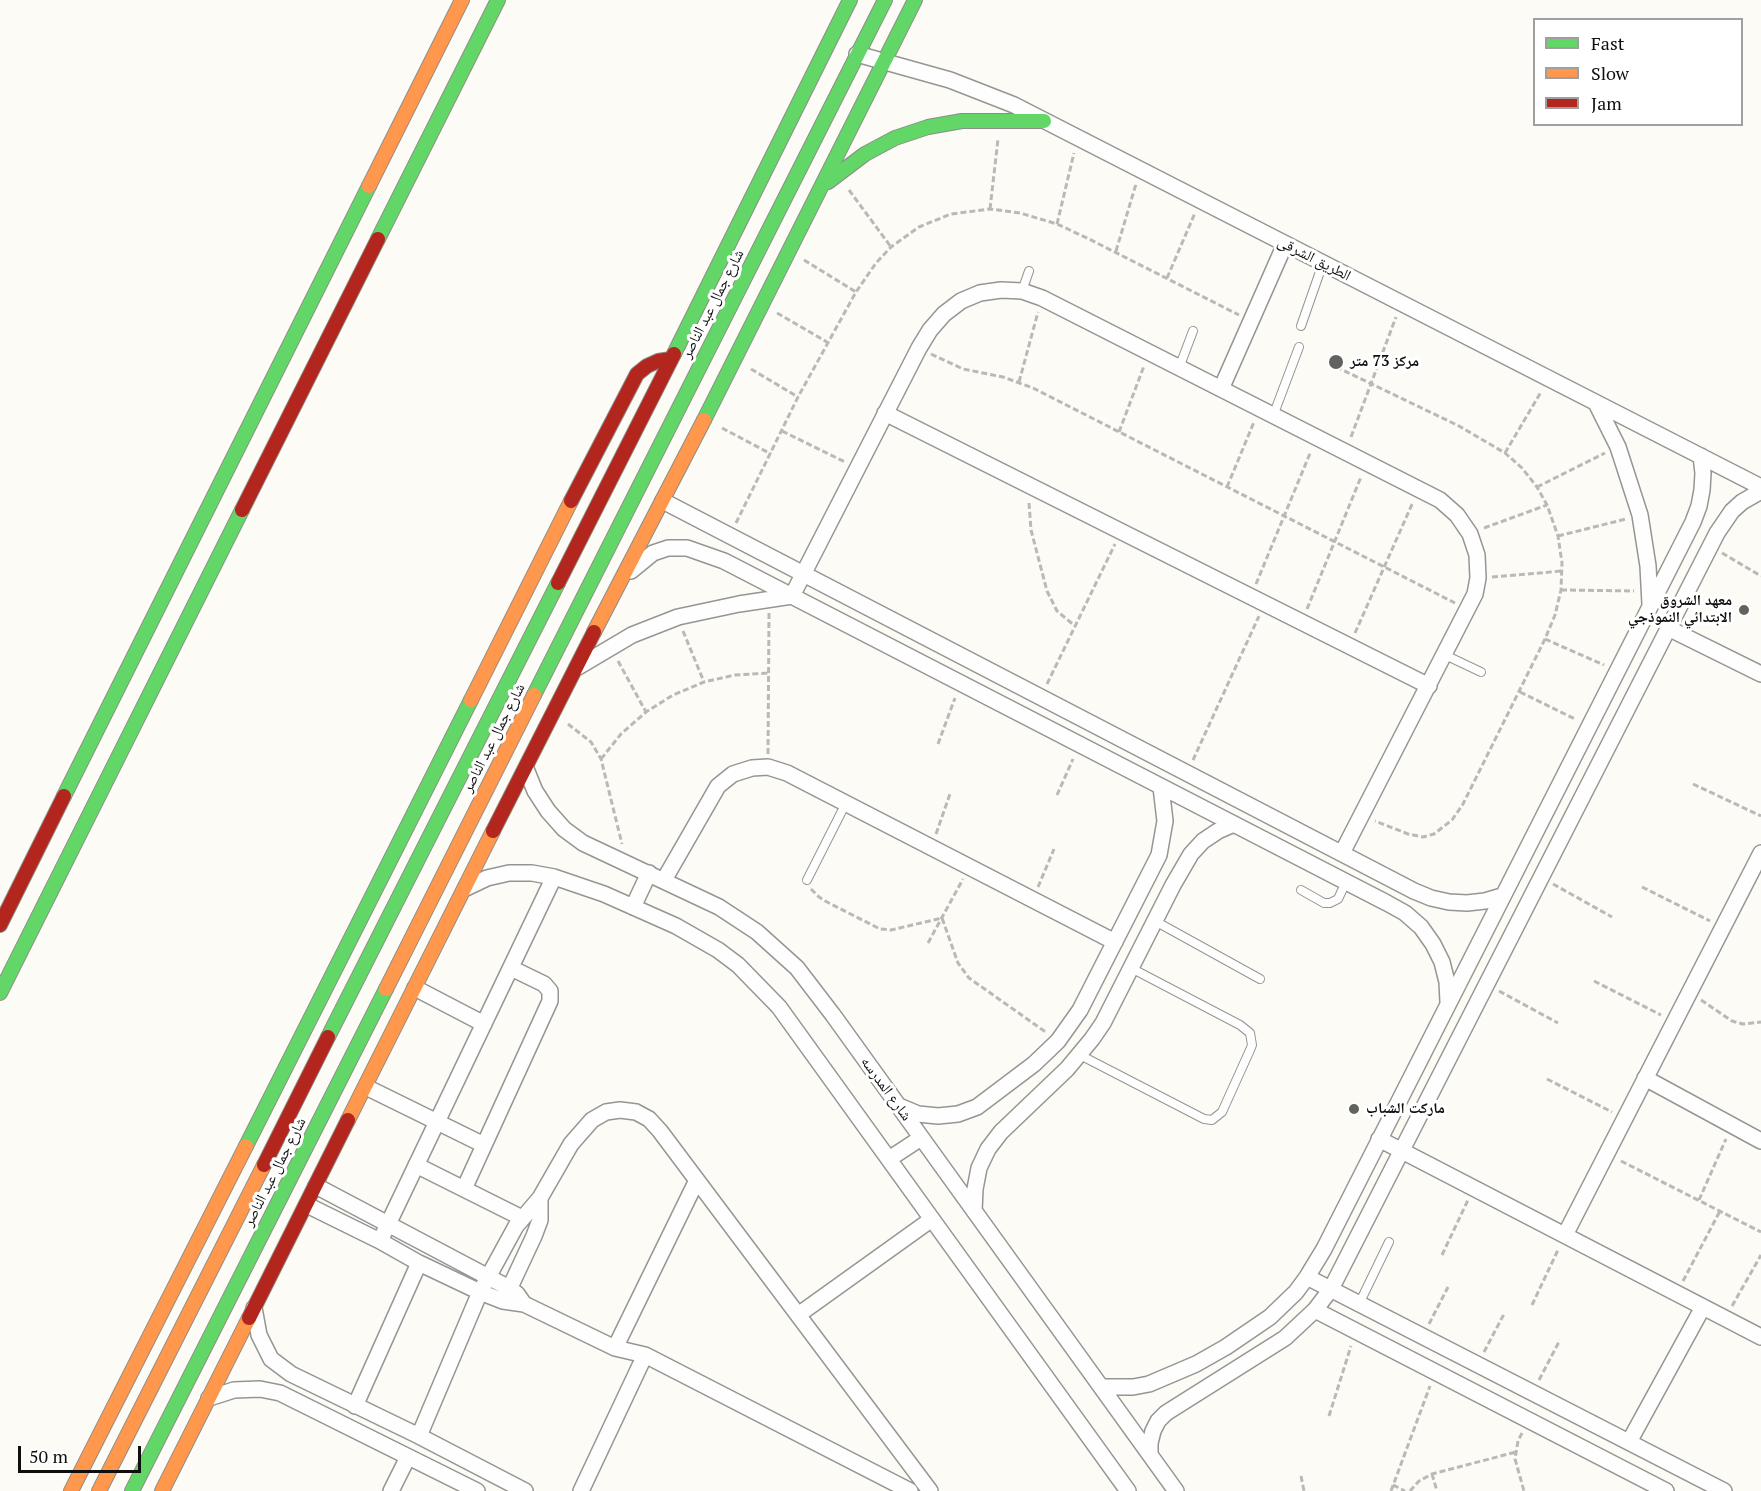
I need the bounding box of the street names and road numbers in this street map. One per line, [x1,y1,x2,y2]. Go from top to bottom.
street label: الطريق الشرقى [1274,233,1354,285]
street label: شارع جمال عبد الناصر [678,247,748,361]
street label: شارع جمال عبد الناصر [459,681,529,795]
street label: شارع المدرسه [857,1054,915,1124]
street label: شارع جمال عبد الناصر [240,1115,310,1229]

